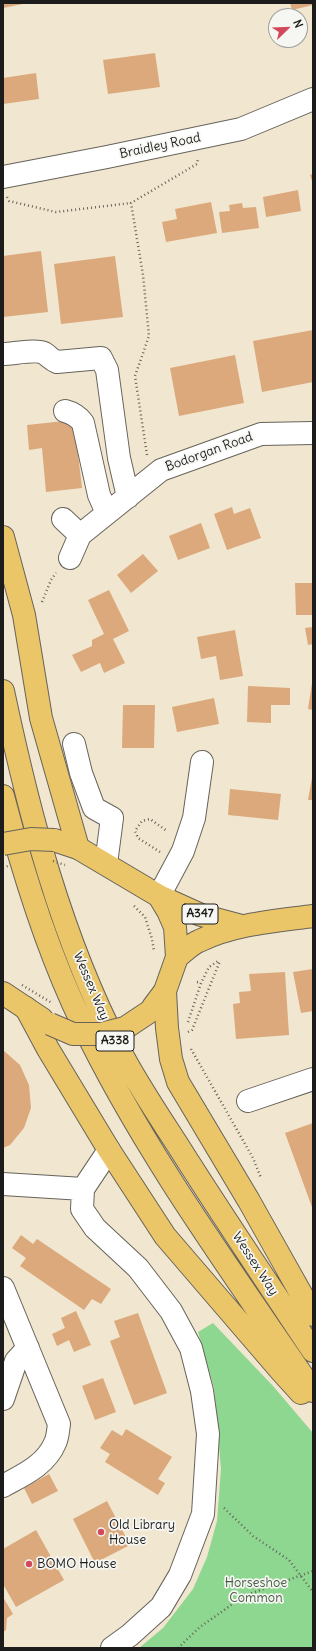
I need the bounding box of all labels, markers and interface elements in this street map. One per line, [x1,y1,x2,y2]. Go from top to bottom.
north arrow [268,8,308,48]
text: N [290,17,306,30]
street label: Braidley Road [118,130,202,162]
street label: Bodorgan Road [163,429,255,475]
road number: A347 [182,904,218,924]
street label: Wessex Way [70,949,112,1023]
road number: A338 [96,1031,134,1051]
street label: Wessex Way [229,1229,281,1299]
place label: Old Library House [109,1517,175,1548]
marker: Old Library House [96,1527,106,1537]
place label: BOMO House [37,1556,116,1572]
marker: BOMO House [24,1559,34,1569]
park label: Horseshoe Common [225,1575,287,1606]

